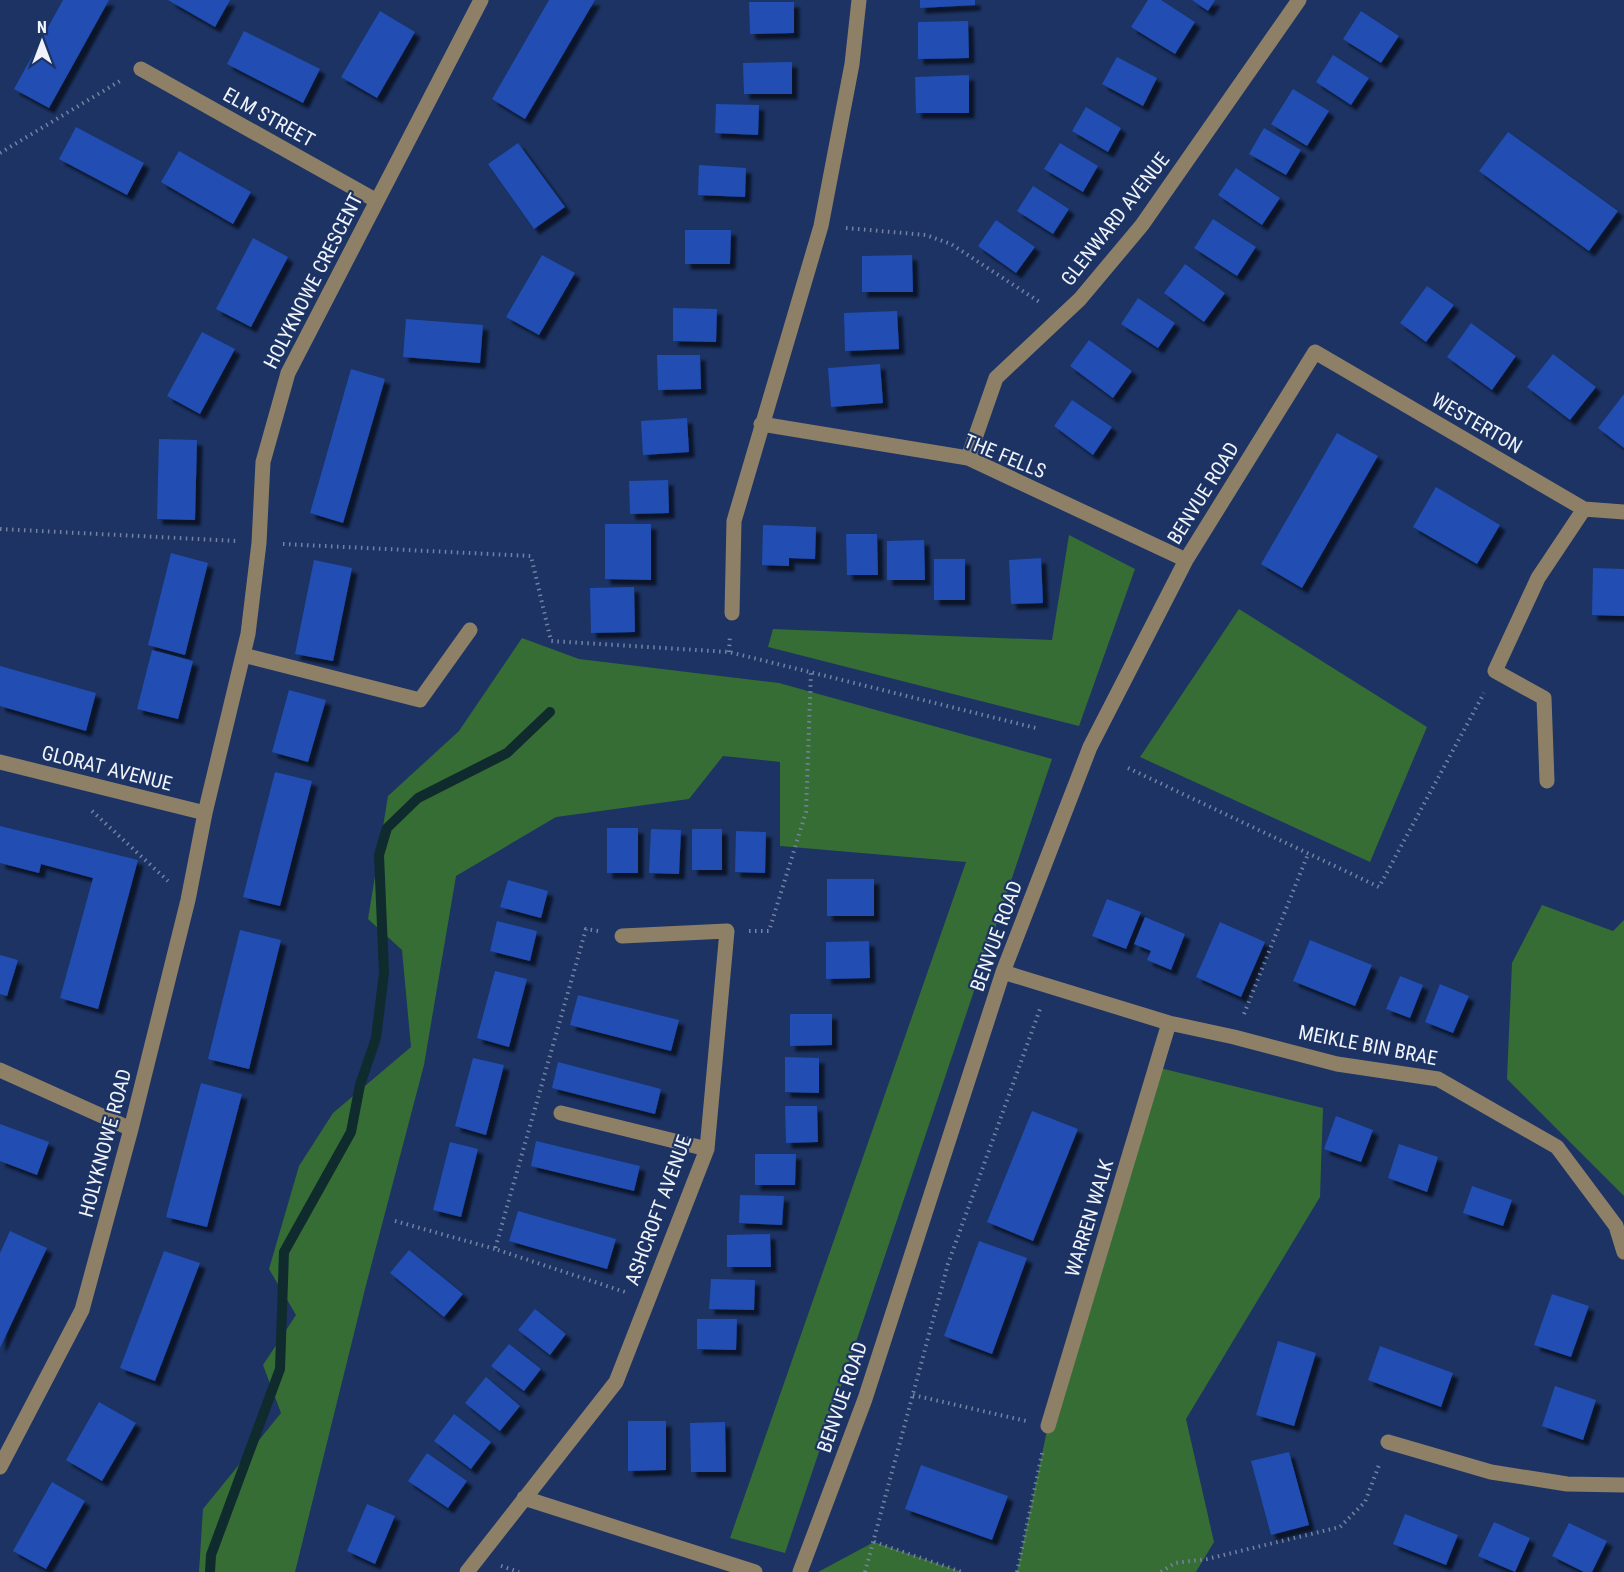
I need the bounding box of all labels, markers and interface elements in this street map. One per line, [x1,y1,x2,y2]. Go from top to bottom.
north arrow [12,12,72,72]
text: N [37,18,47,37]
street label: ELM STREET [219,82,319,152]
street label: GLENWARD AVENUE [1056,148,1174,290]
street label: HOLYKNOWE CRESCENT [258,189,368,373]
street label: WESTERTON [1428,388,1526,458]
street label: THE FELLS [960,429,1050,483]
street label: BENVUE ROAD [1162,438,1244,548]
street label: GLORAT AVENUE [39,740,175,796]
street label: BENVUE ROAD [965,878,1027,994]
street label: MEIKLE BIN BRAE [1297,1020,1440,1070]
street label: HOLYKNOWE ROAD [74,1066,136,1220]
street label: ASHCROFT AVENUE [620,1132,696,1288]
street label: WARREN WALK [1060,1156,1118,1279]
street label: BENVUE ROAD [812,1338,872,1456]

